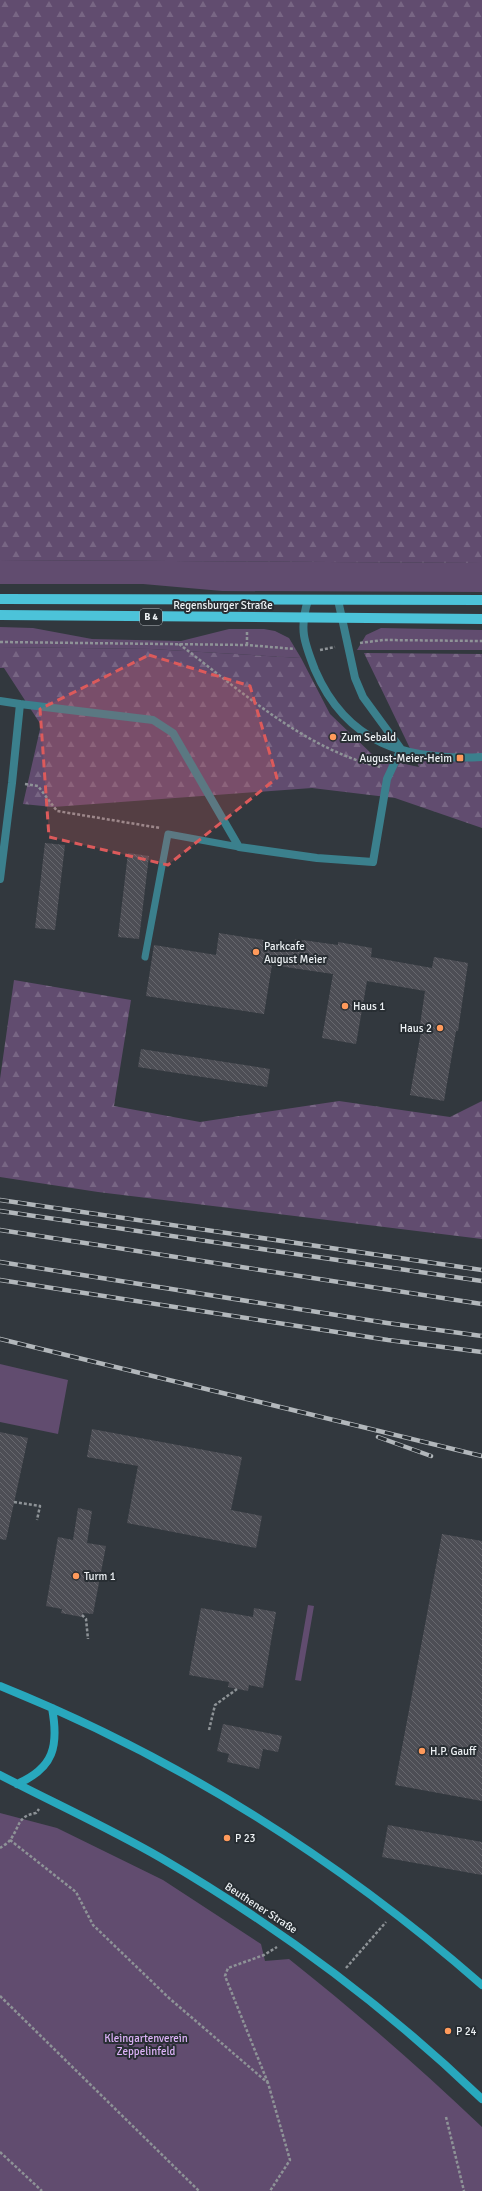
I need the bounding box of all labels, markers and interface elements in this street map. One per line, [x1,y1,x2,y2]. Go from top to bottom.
street label: Regensburger Straße [173,599,273,612]
road number: B 4 [140,609,162,625]
place label: Zum Sebald [341,731,396,744]
marker: Zum Sebald [328,732,338,742]
place label: August-Meier-Heim [360,752,452,765]
marker: August-Meier-Heim [455,753,465,763]
place label: Parkcafe August Meier [264,940,326,966]
marker: Parkcafe August Meier [251,947,261,957]
place label: Haus 1 [353,1000,385,1013]
marker: Haus 1 [340,1001,350,1011]
place label: Haus 2 [400,1022,432,1035]
marker: Haus 2 [435,1023,445,1033]
place label: Turm 1 [84,1570,116,1583]
marker: Turm 1 [71,1571,81,1581]
place label: H.P. Gauff [430,1745,477,1758]
marker: H.P. Gauff [417,1746,427,1756]
place label: P 23 [235,1832,256,1845]
marker: P 23 [222,1833,232,1843]
street label: Beuthener Straße [222,1880,300,1936]
place label: P 24 [456,2025,477,2038]
marker: P 24 [443,2026,453,2036]
park label: Kleingartenverein Zeppelinfeld [104,2032,188,2058]

